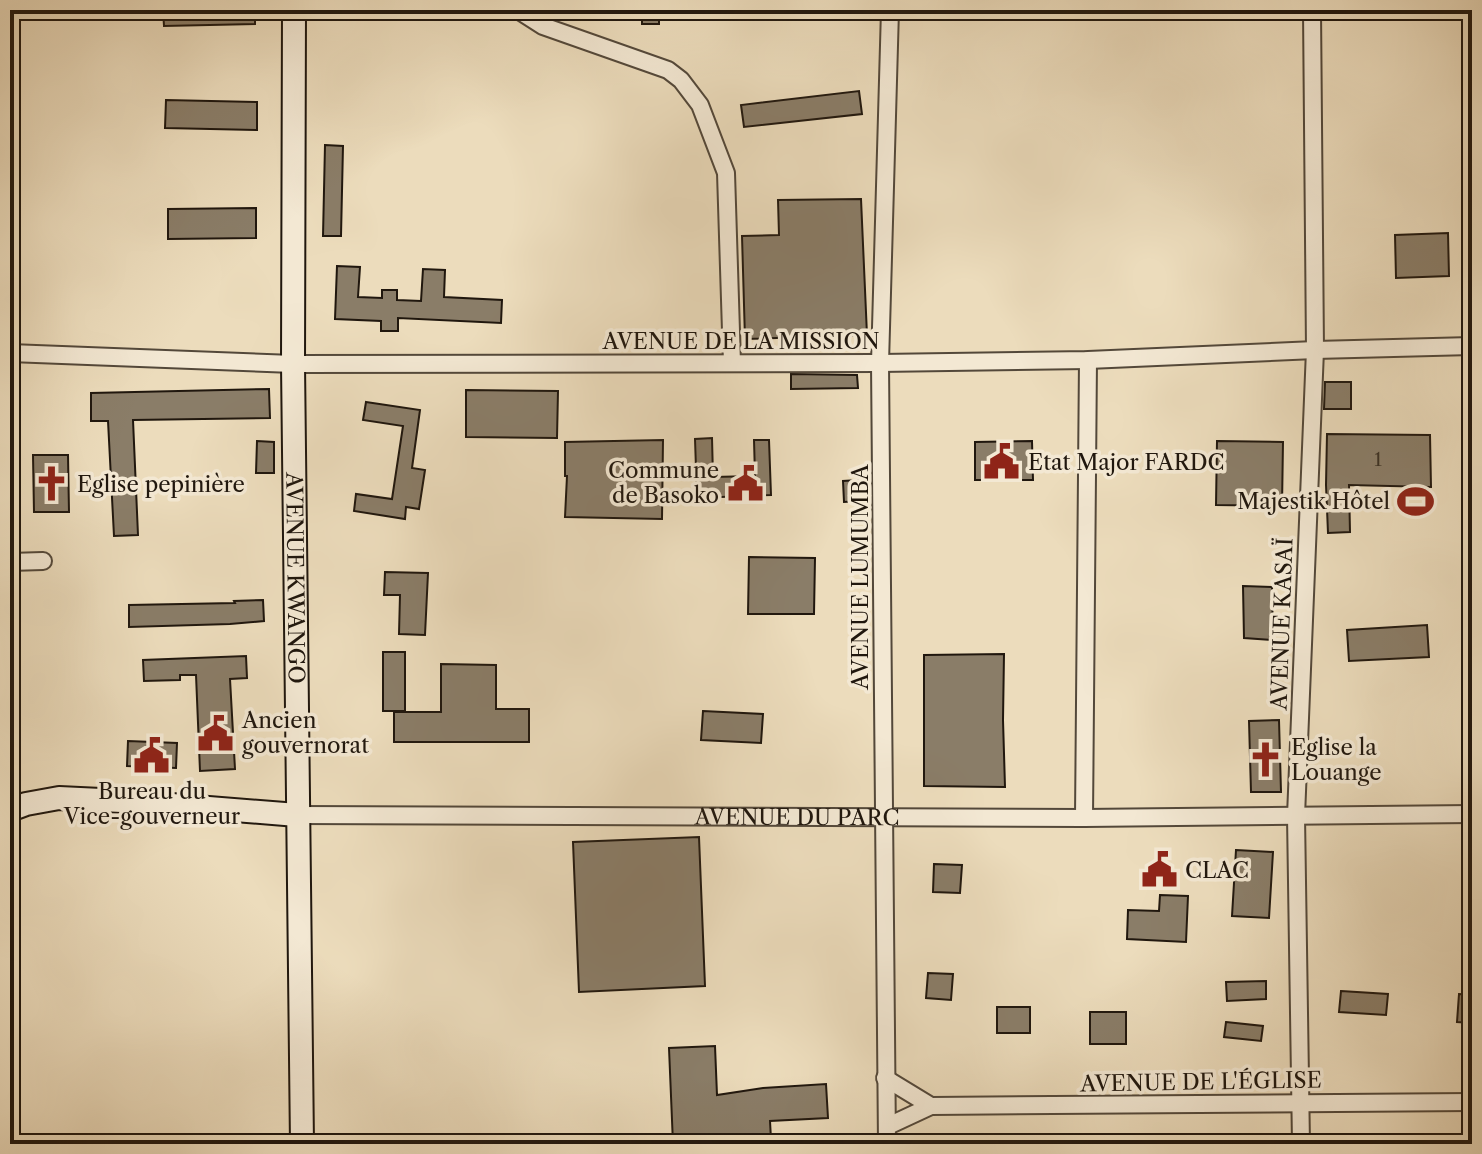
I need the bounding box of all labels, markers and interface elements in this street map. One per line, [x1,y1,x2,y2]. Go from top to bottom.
street label: AVENUE DE LA MISSION [601,328,880,355]
public building icon: Etat Major FARDC [983,443,1021,481]
place label: Etat Major FARDC [1028,449,1225,476]
house number: 1 [1374,449,1382,471]
place label: Commune de Basoko [608,457,719,509]
public building icon: Commune de Basoko [726,464,764,502]
street label: AVENUE LUMUMBA [847,464,874,691]
church icon: Eglise pepinière [32,465,70,503]
place label: Eglise pepinière [77,471,245,498]
street label: AVENUE KWANGO [281,471,310,684]
sports icon: Majestik Hôtel [1397,482,1435,520]
place label: Majestik Hôtel [1237,488,1390,515]
street label: AVENUE KASAÏ [1264,537,1299,712]
place label: Ancien gouvernorat [241,707,369,759]
public building icon: Ancien gouvernorat [197,714,235,752]
place label: Eglise la Louange [1291,734,1382,786]
public building icon: Bureau du Vice-gouverneur [133,736,171,774]
church icon: Eglise la Louange [1246,741,1284,779]
place label: Bureau du Vice-gouverneur [63,778,240,830]
street label: AVENUE DU PARC [694,803,899,831]
public building icon: CLAC [1140,851,1178,889]
place label: CLAC [1185,857,1249,884]
street label: AVENUE DE L'ÉGLISE [1079,1065,1322,1098]

